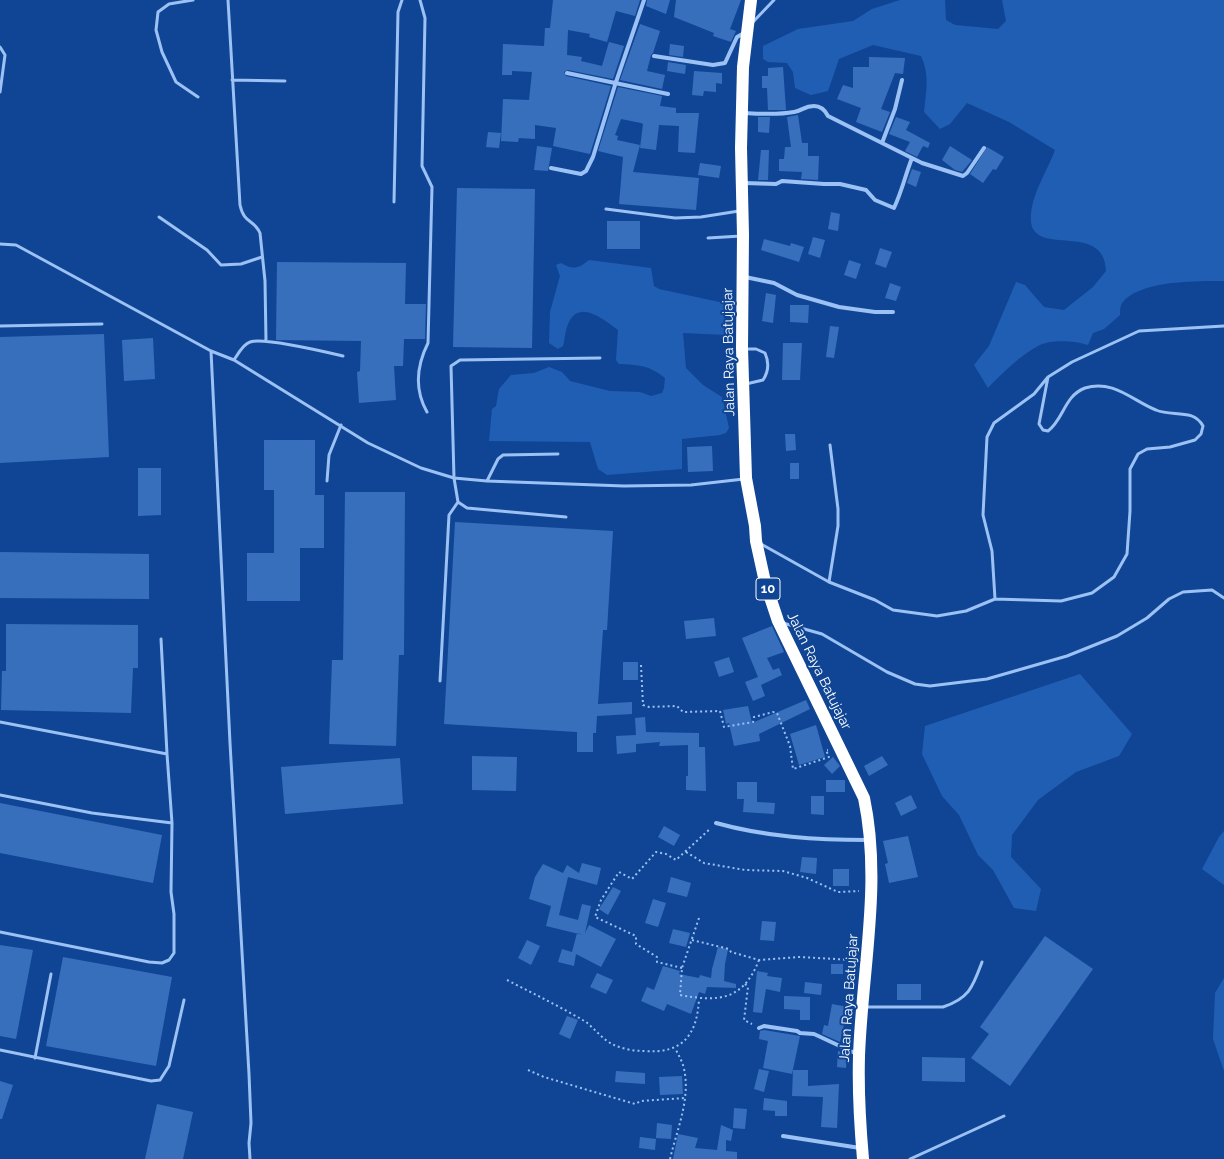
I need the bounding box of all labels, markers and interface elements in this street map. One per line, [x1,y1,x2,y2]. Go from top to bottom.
street label: Jalan Raya Batujajar [719,287,739,417]
road number: 10 [756,578,780,600]
street label: Jalan Raya Batujajar [783,609,855,733]
street label: Jalan Raya Batujajar [836,933,862,1063]

